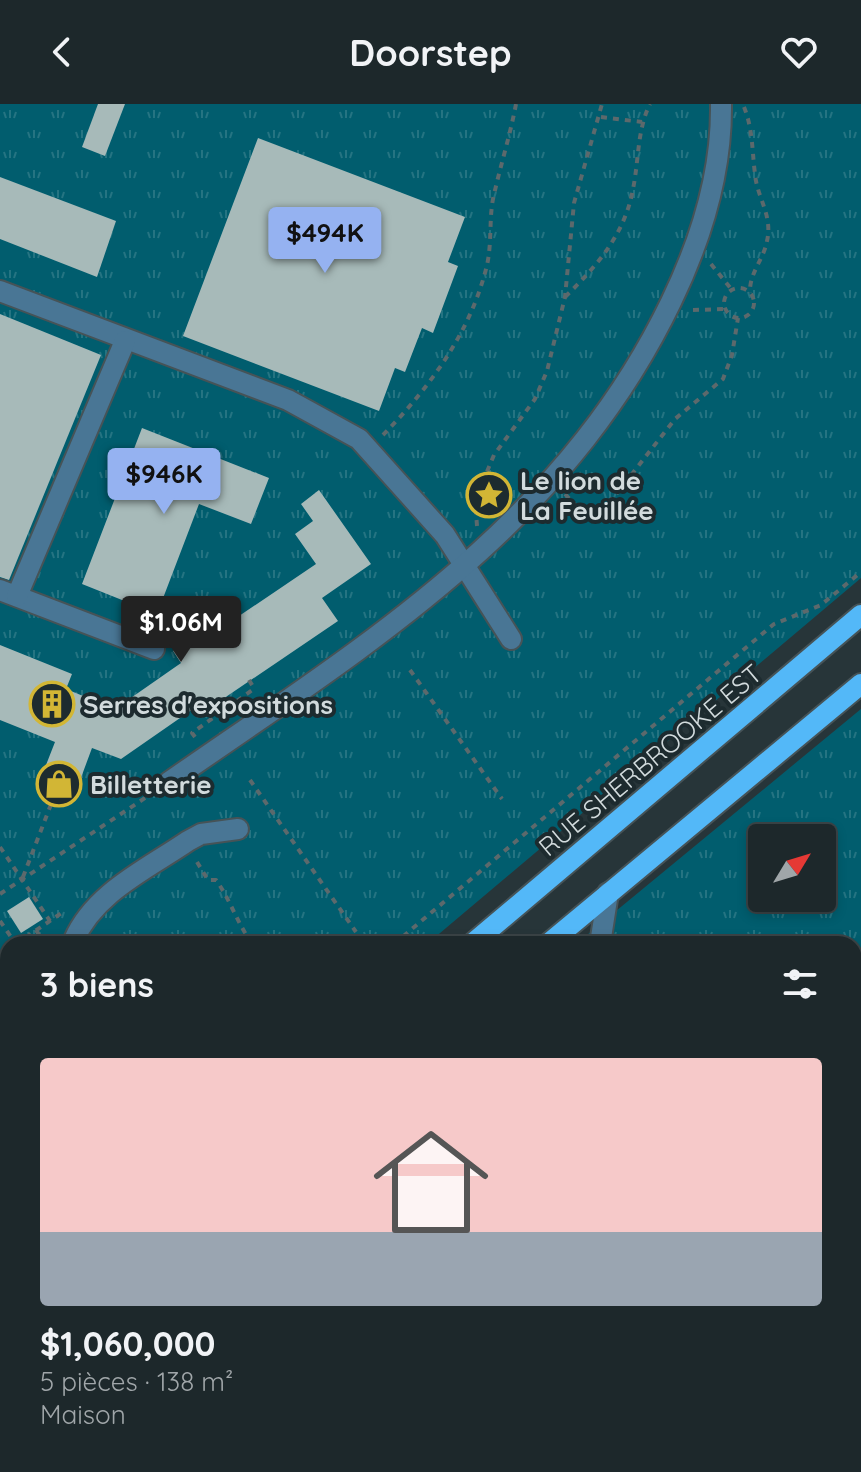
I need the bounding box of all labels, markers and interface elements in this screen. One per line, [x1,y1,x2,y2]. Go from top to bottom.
icon: back [40,30,84,74]
text: Doorstep [349,30,512,75]
icon: heart [777,30,821,74]
pin: $494K [269,207,381,275]
text: $494K [286,216,364,249]
pin: $946K [108,448,220,516]
text: $946K [126,457,203,490]
place label: Le lion de La Feuillée [520,464,654,527]
place icon: Le lion de La Feuillée [465,471,513,519]
pin: $1.06M [116,596,246,664]
text: $1.06M [139,605,223,638]
street label: RUE SHERBROOKE EST [532,657,768,863]
building icon: Serres d'expositions [28,680,76,728]
place label: Serres d'expositions [83,688,333,721]
shop icon: Billetterie [35,760,83,808]
place label: Billetterie [90,768,212,801]
north arrow [748,824,836,912]
map controls [748,824,836,912]
icon: filters [778,962,822,1006]
text: 3 biens [40,963,154,1006]
icon: home [359,1110,503,1254]
text: $1,060,000 [40,1322,215,1365]
text: 5 pièces · 138 m² [40,1365,233,1398]
text: Maison [40,1398,126,1431]

